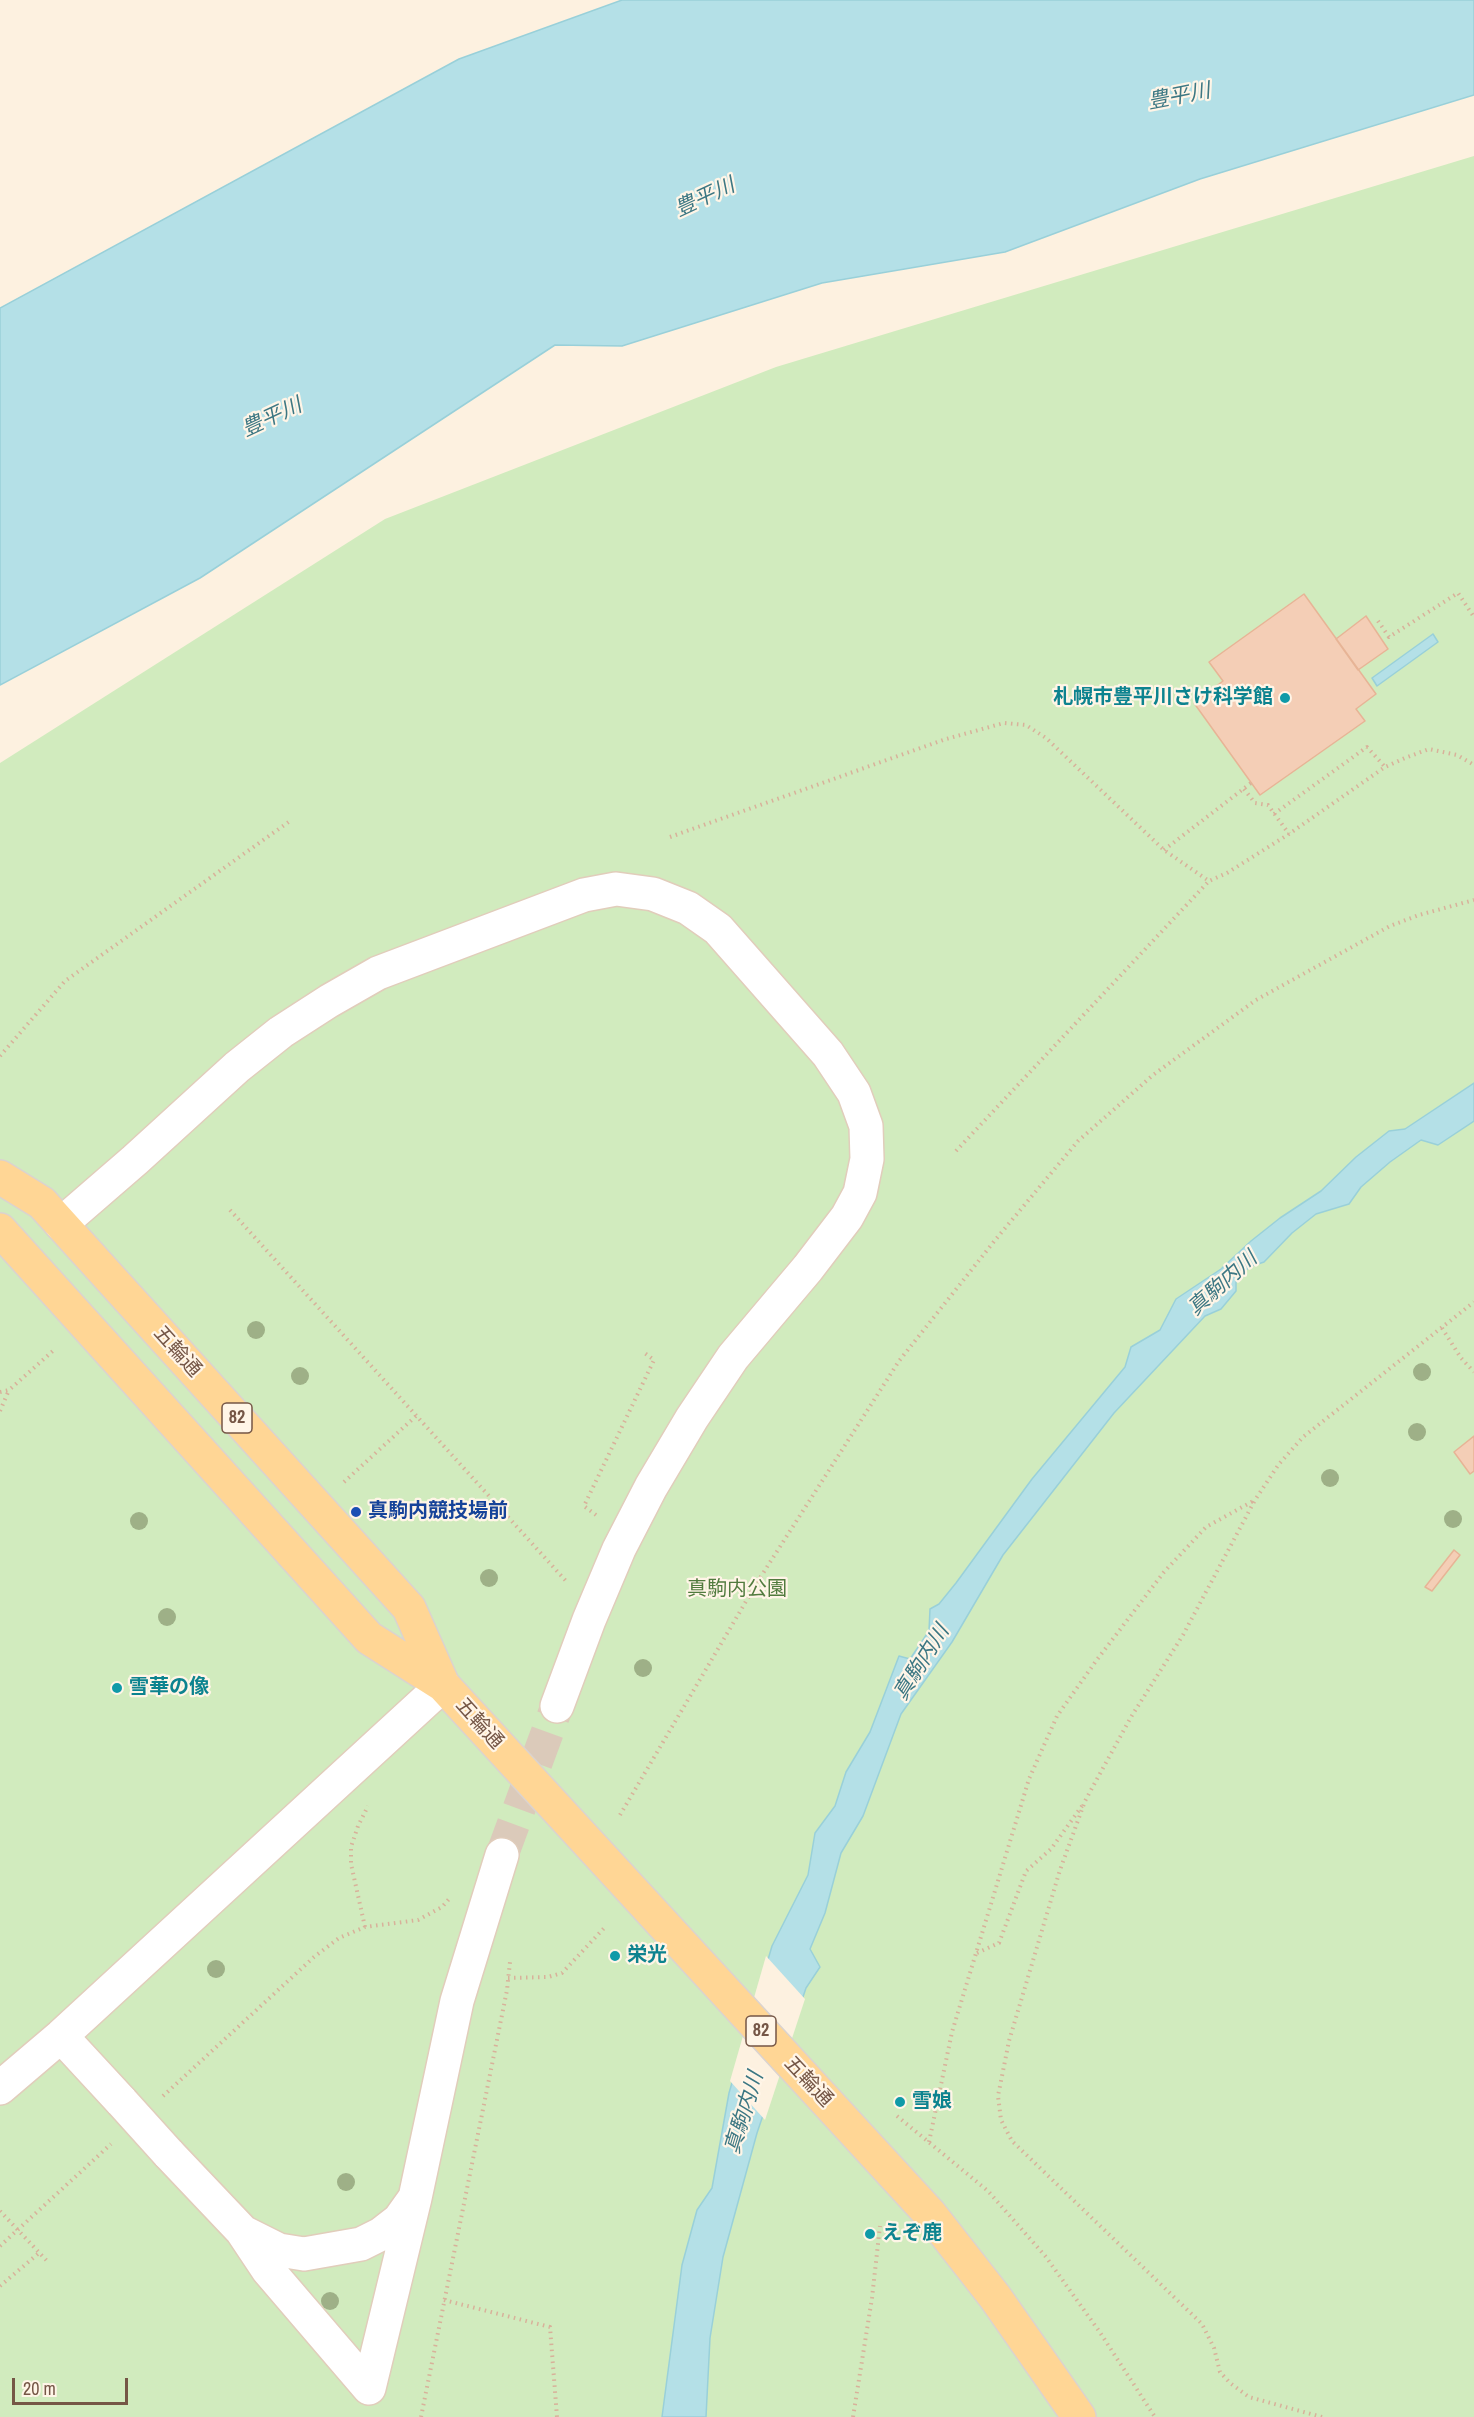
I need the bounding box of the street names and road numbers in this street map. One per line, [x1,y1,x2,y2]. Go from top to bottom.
street label: 五輪通 [148,1322,206,1382]
road number: 82 [222,1403,252,1433]
street label: 五輪通 [450,1694,508,1754]
road number: 82 [746,2016,776,2046]
street label: 五輪通 [779,2052,837,2112]

